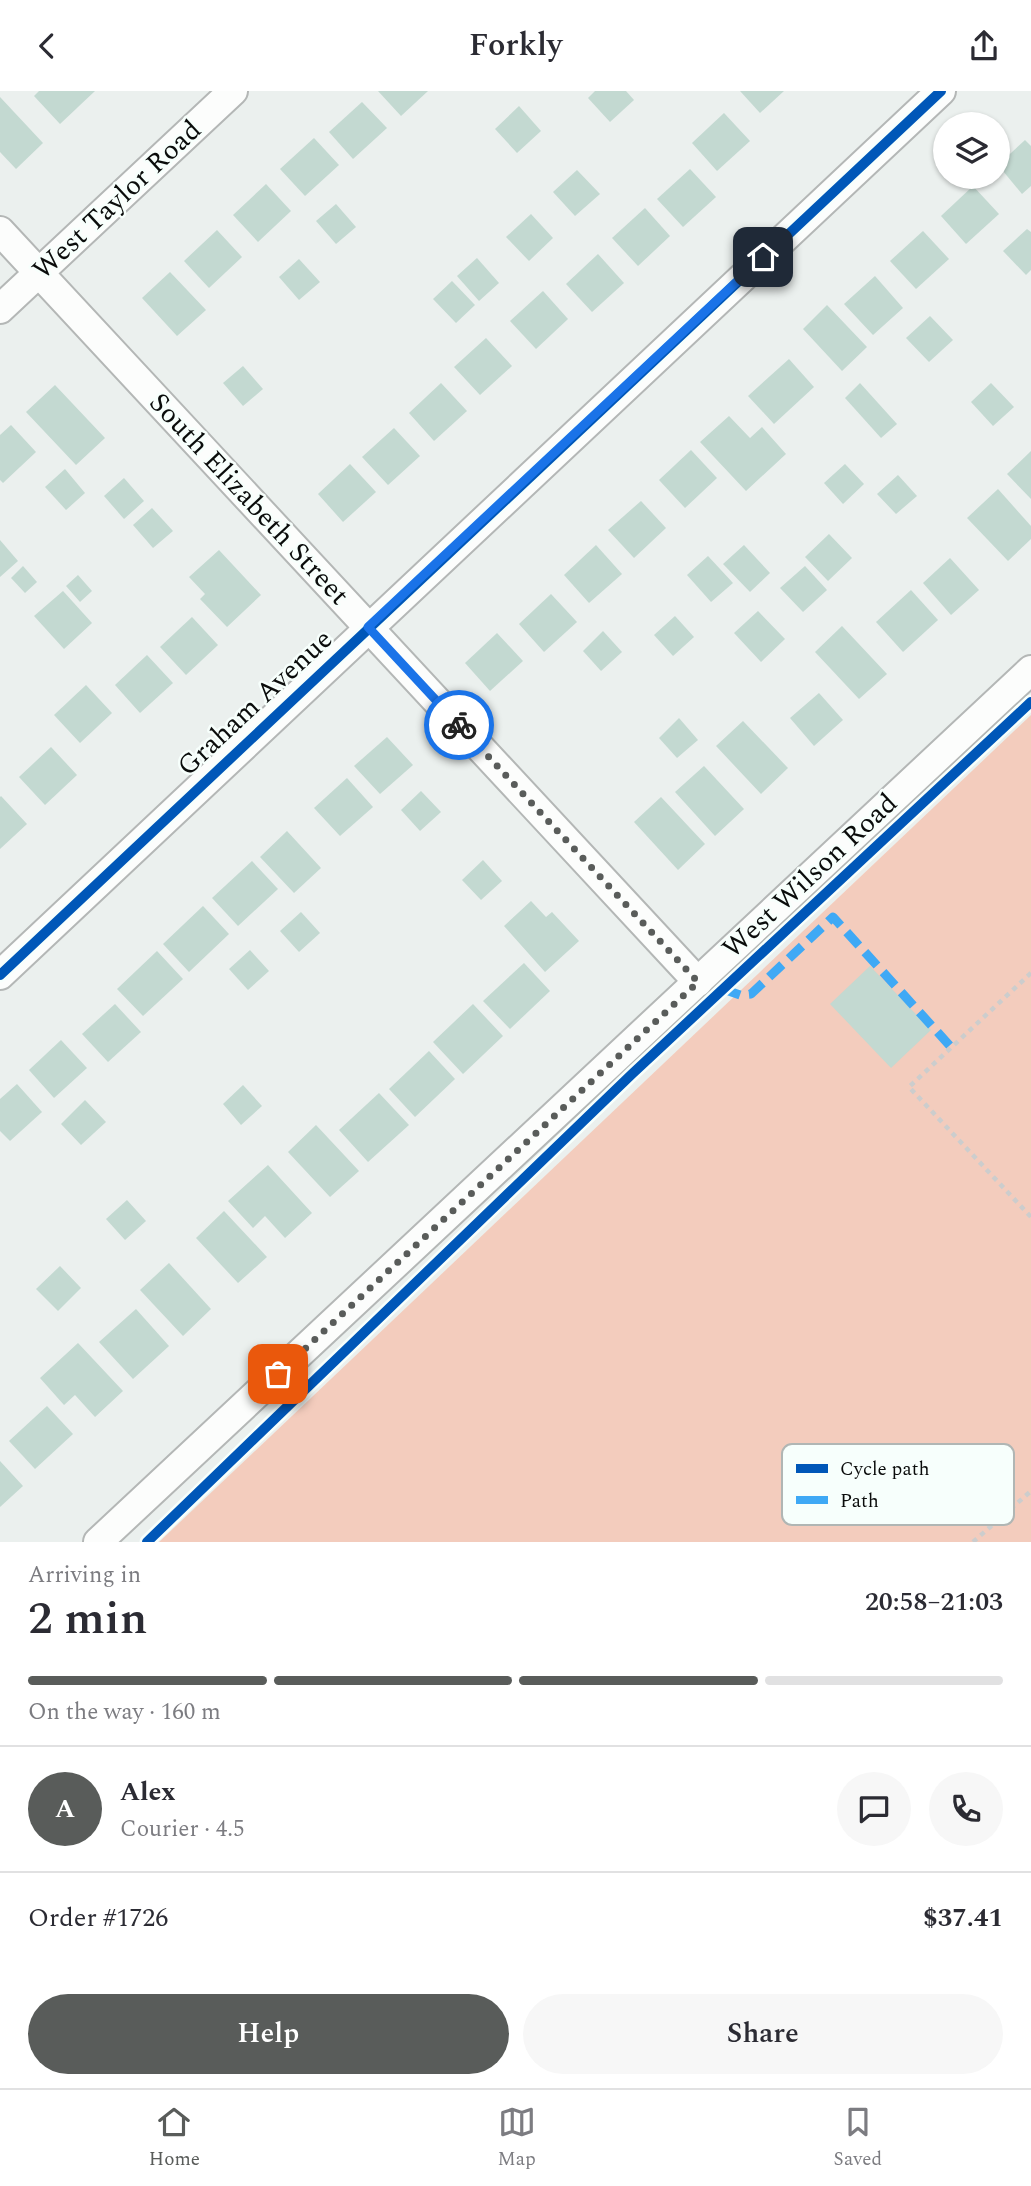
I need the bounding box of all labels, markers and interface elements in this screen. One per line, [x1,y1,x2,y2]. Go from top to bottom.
text: Forkly [469,21,562,70]
icon: back [28,27,66,65]
icon: share [965,27,1003,65]
street label: West Taylor Road [22,110,212,290]
map controls [933,112,1010,189]
button: layers [933,112,1010,189]
pin [733,227,793,287]
icon: home [744,238,782,276]
street label: South Elizabeth Street [139,383,360,615]
street label: Graham Avenue [167,619,343,787]
courier [424,690,494,760]
icon: bike [440,706,478,744]
street label: West Wilson Road [712,783,908,969]
pin [248,1344,308,1404]
icon: bag [259,1355,297,1393]
legend [782,1444,1014,1525]
text: Cycle path [840,1455,930,1484]
text: Path [840,1487,879,1516]
text: Arriving in [28,1558,141,1593]
text: 20:58–21:03 [865,1582,1003,1622]
text: 2 min [28,1584,147,1654]
text: On the way · 160 m [28,1695,221,1730]
text: Alex [120,1772,175,1812]
button: chat [837,1772,911,1846]
button: phone [929,1772,1003,1846]
text: A [55,1789,75,1829]
text: Courier · 4.5 [120,1812,245,1847]
text: Order #1726 [28,1898,168,1938]
text: $37.41 [923,1898,1003,1938]
button: Help [28,1994,509,2074]
button: Share [523,1994,1003,2074]
tab: Home [149,2103,200,2174]
tab: Map [498,2103,536,2174]
tab: Saved [833,2103,882,2174]

